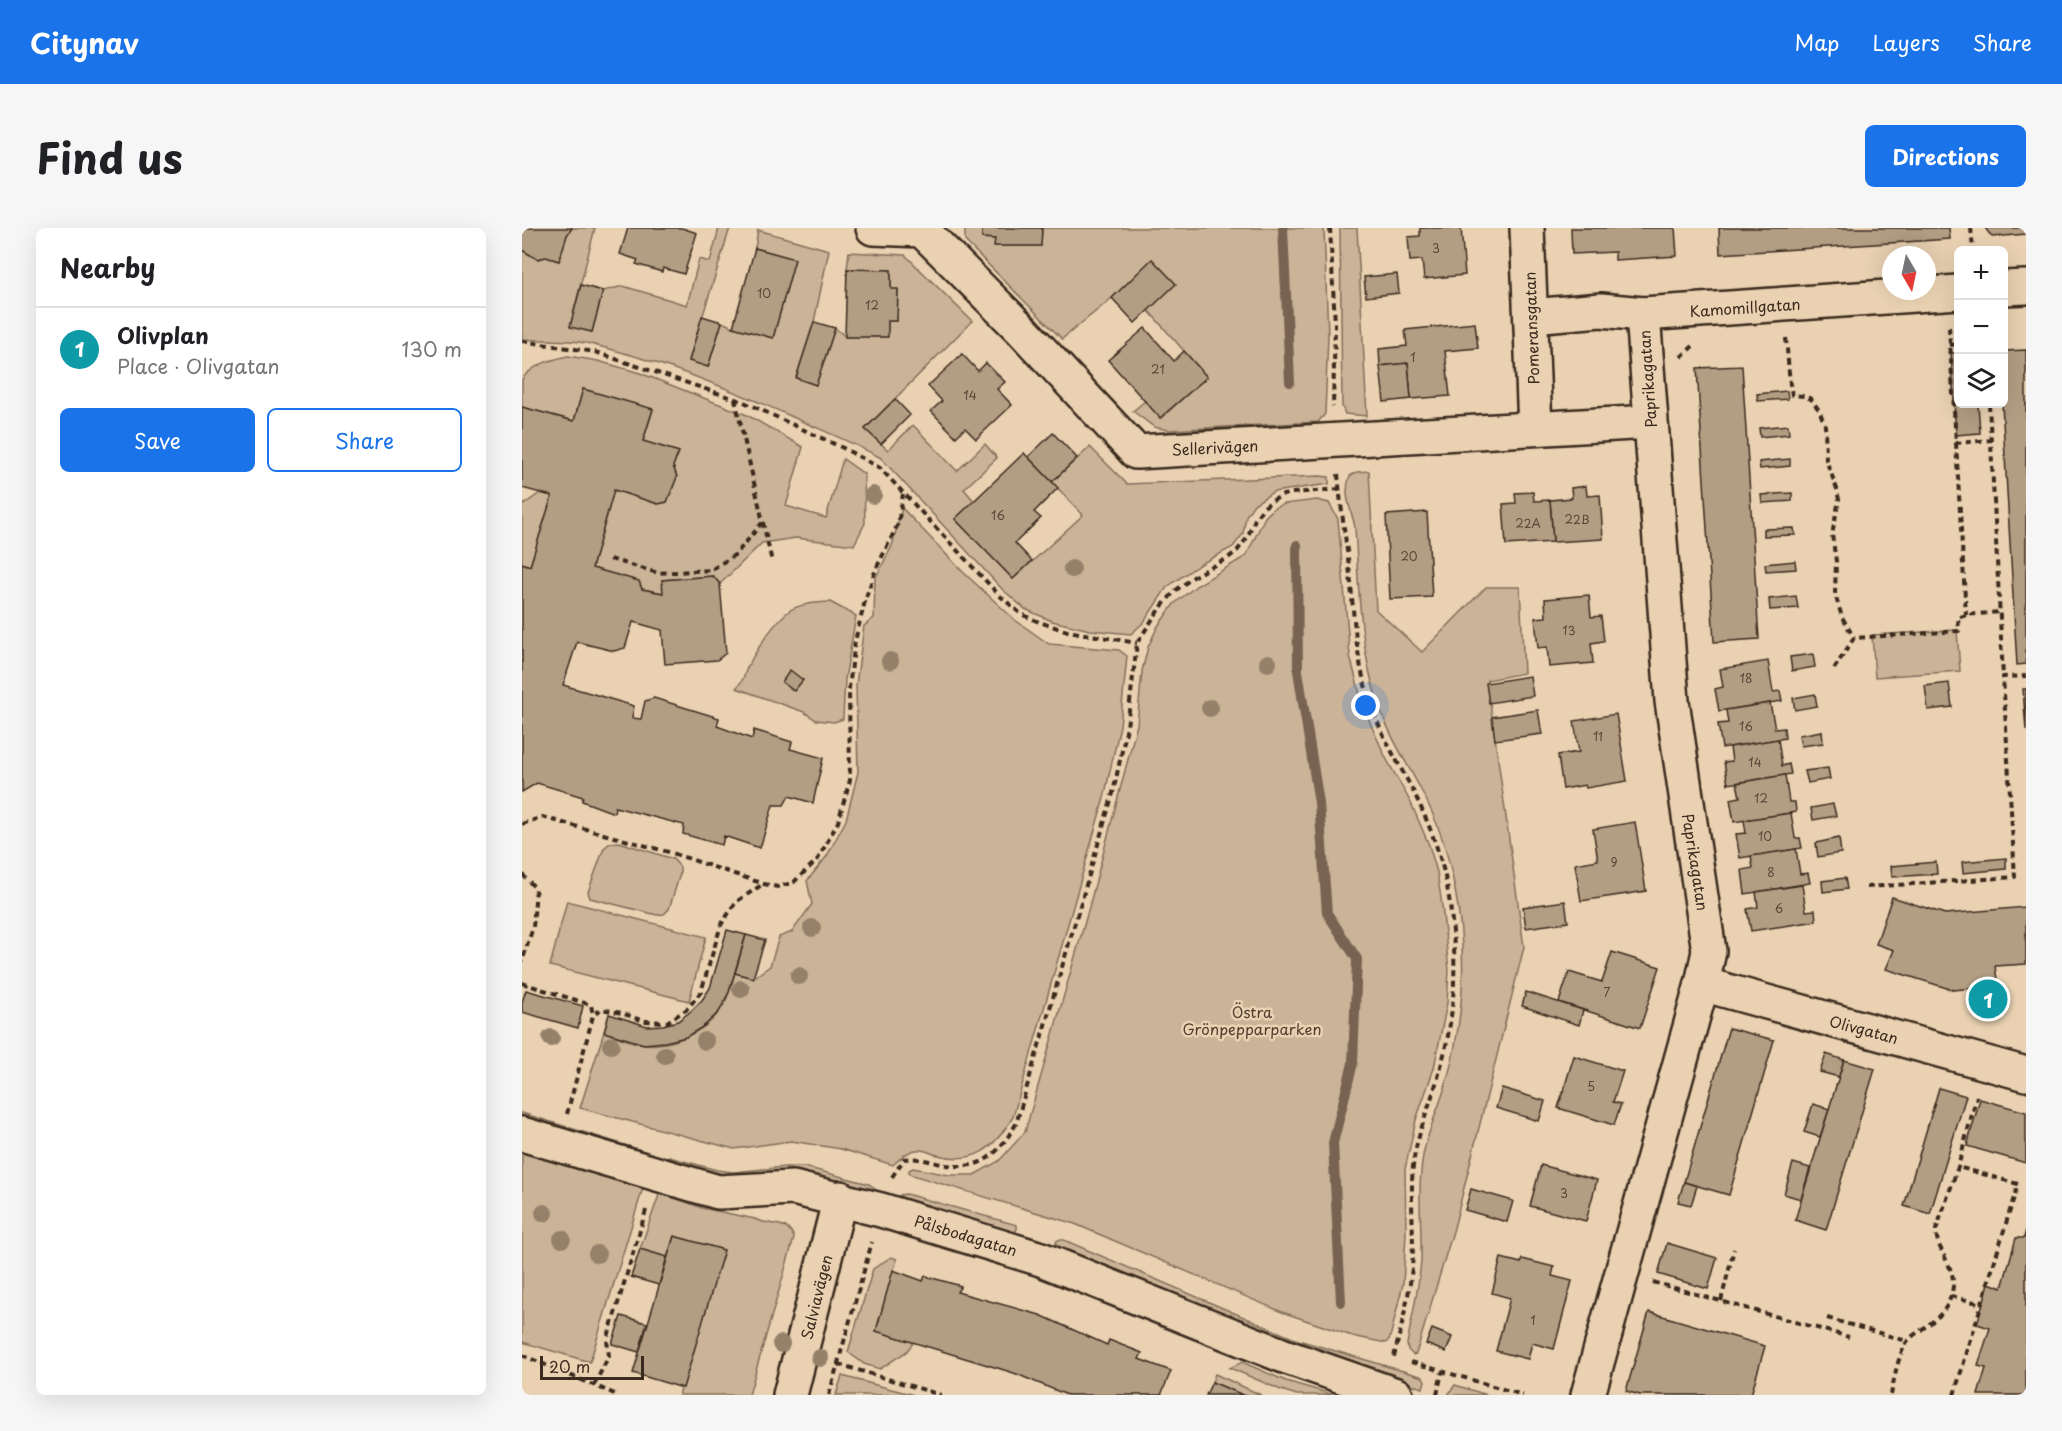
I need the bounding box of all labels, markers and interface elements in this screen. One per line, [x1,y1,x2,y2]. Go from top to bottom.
text: Citynav [30,21,139,64]
text: Map [1795,26,1839,58]
text: Layers [1872,26,1940,58]
text: Share [1973,26,2032,58]
text: Find us [36,125,183,188]
button: Directions [1865,125,2026,187]
house number: 3 [1432,239,1440,257]
north arrow [1882,246,1936,300]
map controls [1954,246,2008,408]
button: + [1954,246,2008,300]
text: Nearby [60,248,155,287]
street label: Pomeransgatan [1518,271,1544,385]
house number: 10 [757,284,771,302]
street label: Kamomillgatan [1689,292,1801,322]
house number: 12 [865,296,879,314]
button: − [1954,300,2008,354]
text: Olivplan [117,318,209,351]
street label: Paprikagatan [1632,329,1662,429]
text: 1 [75,334,84,364]
text: 130 m [402,334,462,364]
house number: 1 [1410,348,1416,366]
text: Place · Olivgatan [117,351,280,381]
button: layers [1954,354,2008,408]
house number: 21 [1151,360,1165,378]
house number: 14 [963,386,977,404]
button: Save [60,408,255,472]
button: Share [267,408,462,472]
street label: Sellerivägen [1171,433,1259,461]
house number: 16 [991,506,1005,524]
house number: 22B [1565,510,1590,528]
house number: 22A [1515,514,1541,532]
house number: 20 [1400,547,1418,565]
house number: 13 [1562,621,1576,639]
house number: 18 [1740,669,1752,687]
your location [1351,691,1380,720]
house number: 16 [1739,717,1753,735]
house number: 11 [1593,727,1603,745]
house number: 14 [1748,753,1762,771]
house number: 12 [1754,789,1768,807]
street label: Paprikagatan [1677,812,1715,912]
house number: 10 [1758,827,1772,845]
house number: 9 [1610,853,1618,871]
house number: 8 [1767,863,1775,881]
house number: 6 [1775,899,1783,917]
pin: 1 [1968,976,2008,1022]
house number: 7 [1604,983,1611,1001]
park label: Östra Grönpepparparken [1182,1000,1322,1040]
street label: Olivgatan [1827,1009,1901,1049]
house number: 5 [1587,1077,1595,1095]
house number: 3 [1560,1184,1568,1202]
street label: Pålsbodagatan [912,1208,1020,1262]
street label: Salviavägen [794,1252,838,1342]
house number: 1 [1530,1311,1536,1329]
scale bar [540,1353,644,1380]
text: 20 m [549,1354,590,1378]

